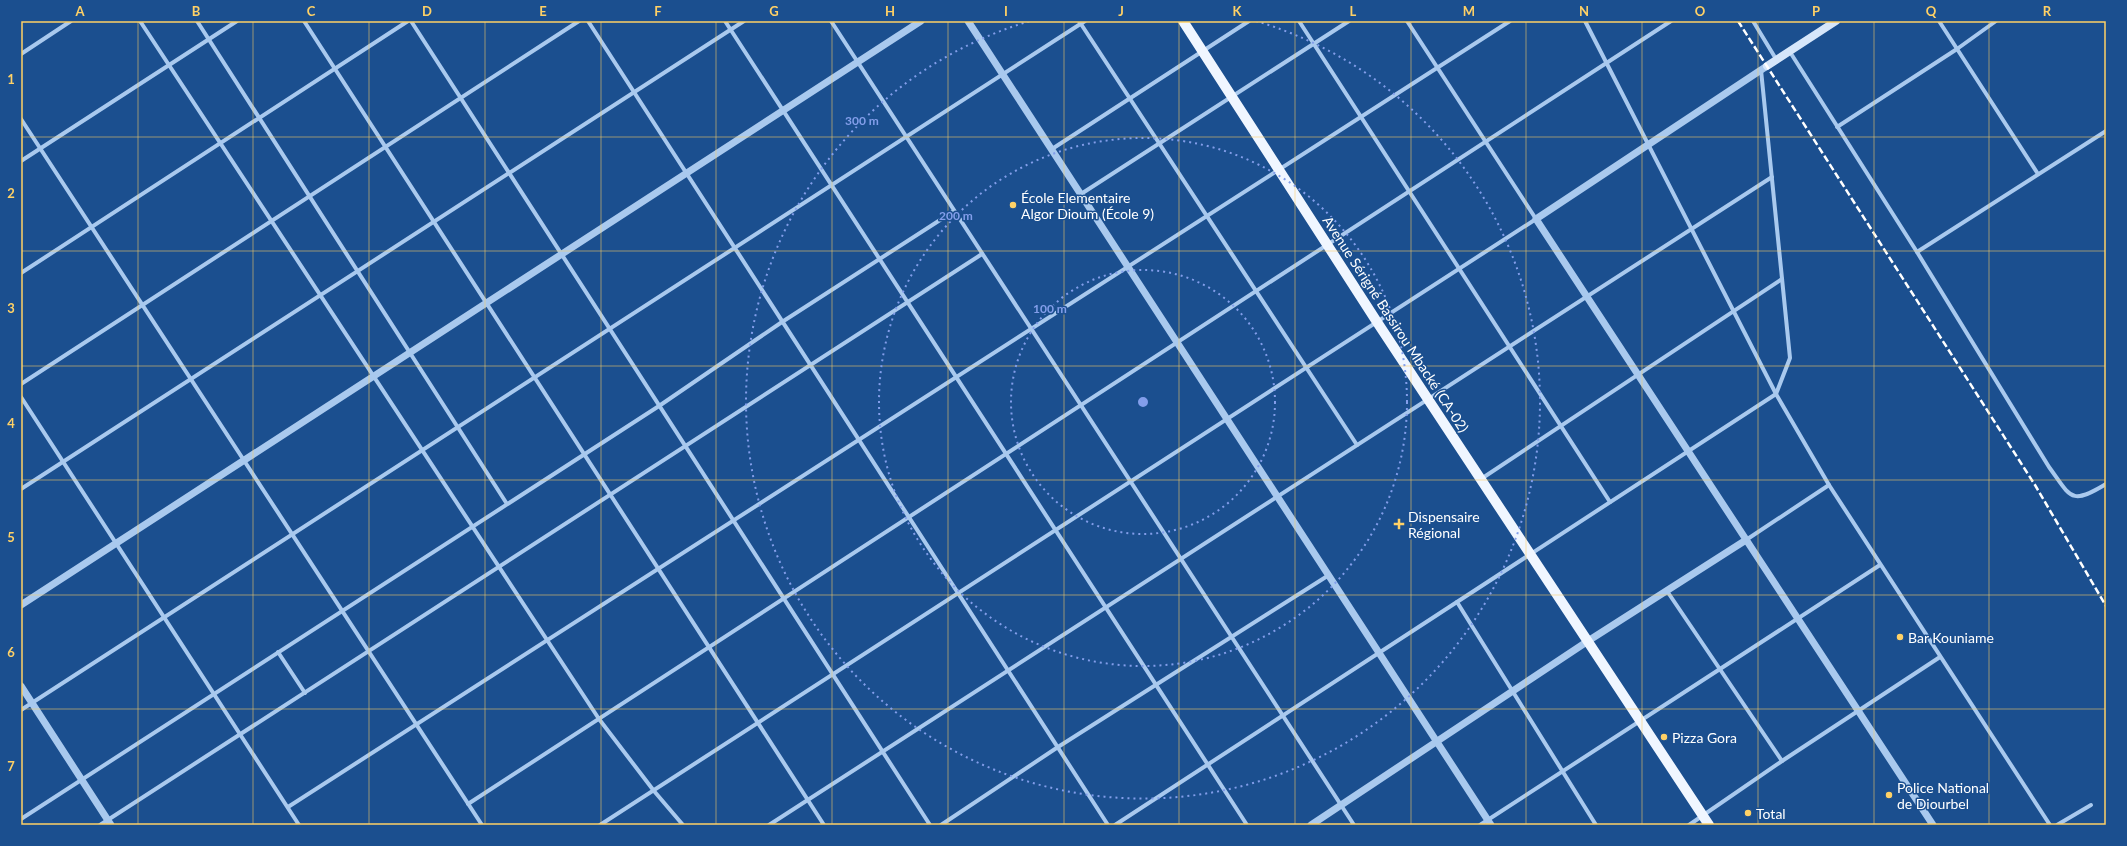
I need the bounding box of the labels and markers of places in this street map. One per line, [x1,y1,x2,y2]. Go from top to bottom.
place label: École Elementaire Algor Dioum (École 9) [1021,189,1154,222]
marker: École Elementaire Algor Dioum (École 9) [1008,200,1018,210]
centre of rings [1136,395,1150,409]
place label: Dispensaire Régional [1408,508,1480,541]
marker: Dispensaire Régional [1393,518,1405,530]
place label: Bar Kouniame [1908,629,1994,646]
marker: Bar Kouniame [1895,632,1905,642]
place label: Pizza Gora [1672,729,1737,746]
marker: Pizza Gora [1659,732,1669,742]
place label: Police National de Diourbel [1897,779,1989,812]
marker: Police National de Diourbel [1884,790,1894,800]
place label: Total [1756,805,1786,822]
marker: Total [1743,808,1753,818]

